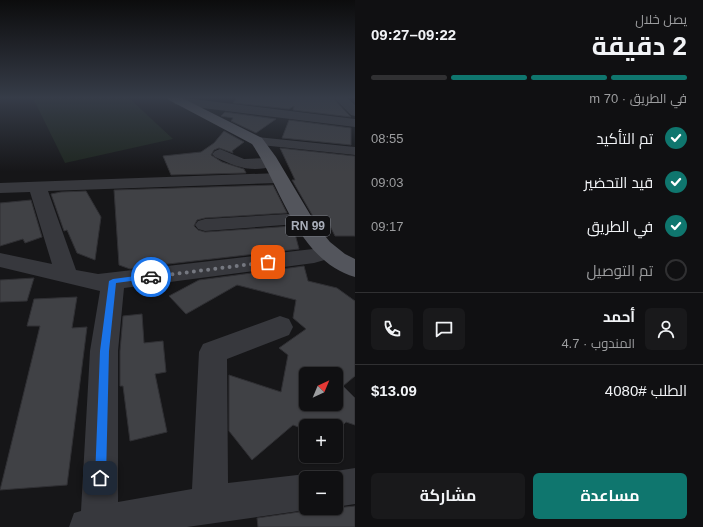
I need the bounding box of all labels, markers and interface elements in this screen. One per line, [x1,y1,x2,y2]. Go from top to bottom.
text: يصل خلال [635,12,687,27]
text: 09:22–09:27 [371,26,456,43]
text: 2 دقيقة [592,31,687,61]
text: في الطريق · 70 m [589,91,687,106]
icon: check [665,127,687,149]
text: تم التأكيد [596,130,653,147]
text: 08:55 [371,131,404,146]
icon: check [665,171,687,193]
text: قيد التحضير [584,174,653,191]
text: 09:03 [371,175,404,190]
icon: check [665,215,687,237]
road number: RN 99 [286,216,330,236]
text: في الطريق [587,218,653,235]
text: 09:17 [371,219,404,234]
pin [251,245,285,279]
icon: bag [257,251,279,273]
courier [131,257,171,297]
text: تم التوصيل [587,262,653,279]
icon: car [140,266,162,288]
button: phone [371,308,413,350]
button: chat [423,308,465,350]
text: أحمد [603,308,635,325]
button: person [645,308,687,350]
text: المندوب · 4.7 [561,336,635,351]
north arrow [299,367,343,411]
map controls [299,367,343,515]
text: $13.09 [371,382,417,399]
text: الطلب #4080 [605,382,687,399]
button: + [299,419,343,463]
pin [83,461,117,495]
icon: home [89,467,111,489]
button: − [299,471,343,515]
button: مشاركة [371,473,525,519]
button: مساعدة [533,473,687,519]

